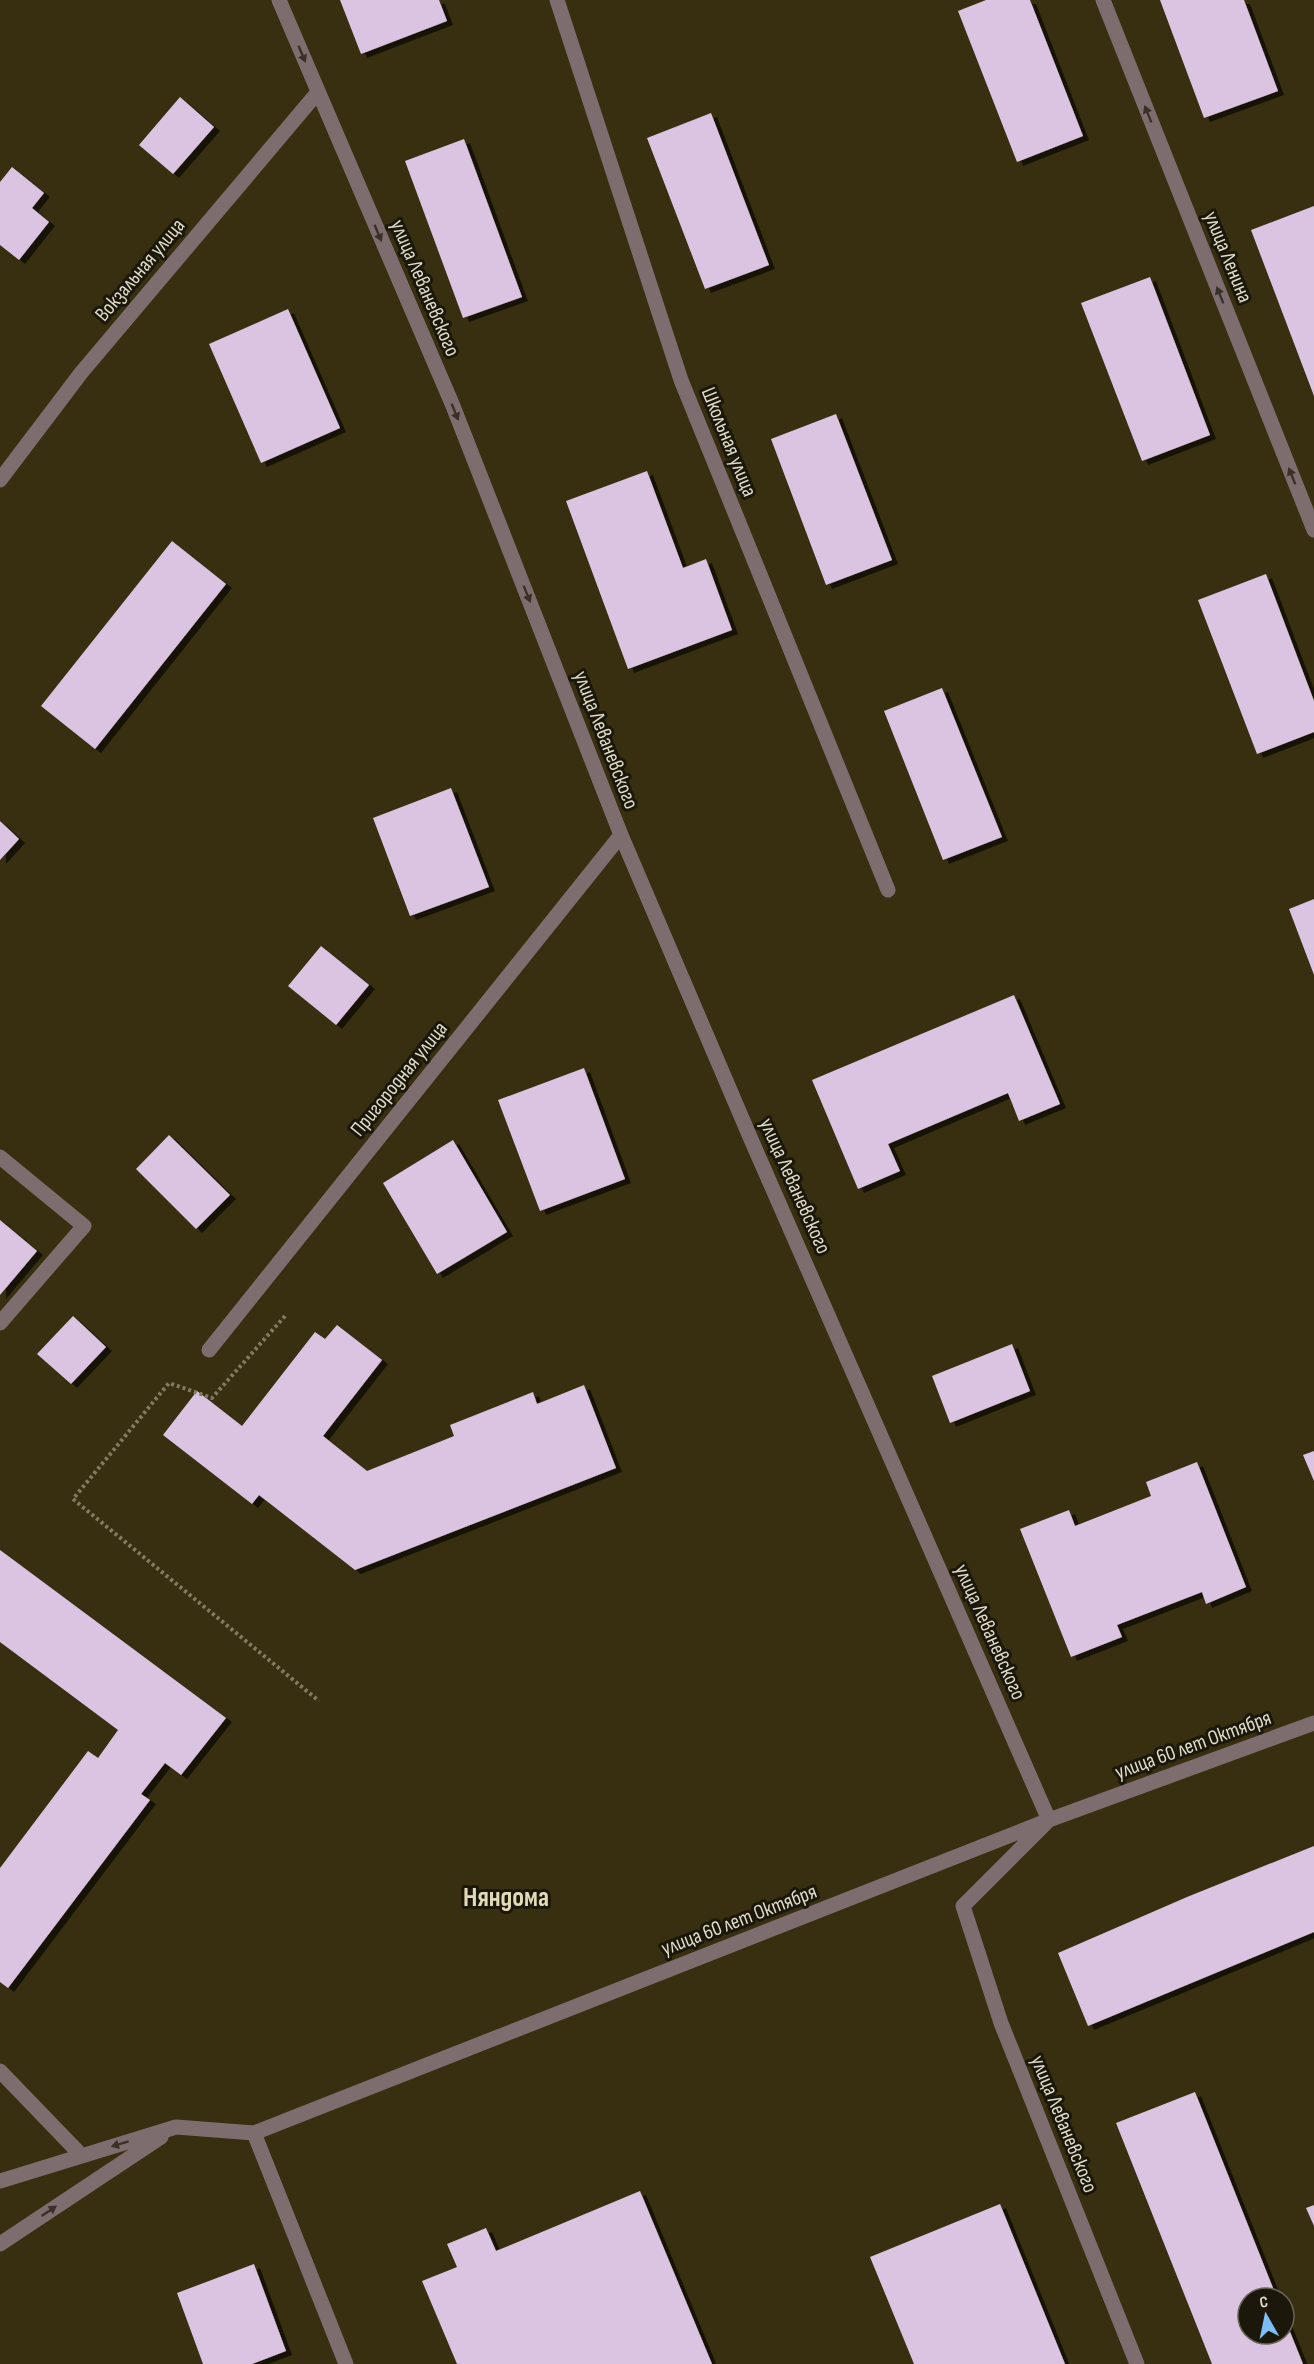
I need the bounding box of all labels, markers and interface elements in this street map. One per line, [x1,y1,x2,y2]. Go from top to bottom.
one-way arrow [298,45,307,63]
one-way arrow [1143,104,1153,122]
street label: улица Ленина [1198,208,1258,306]
street label: Вокзальная улица [90,214,190,326]
street label: улица Леваневского [385,216,465,360]
one-way arrow [374,225,383,242]
one-way arrow [1215,285,1225,303]
street label: Школьная улица [696,384,762,500]
one-way arrow [450,404,460,422]
one-way arrow [1287,467,1296,485]
one-way arrow [523,585,532,603]
street label: улица Леваневского [568,667,644,813]
street label: Пригородная улица [345,1017,453,1141]
street label: улица Леваневского [754,1114,836,1258]
street label: улица Леваневского [949,1560,1031,1704]
street label: улица 60 лет Октября [1111,1705,1275,1785]
street label: улица 60 лет Октября [658,1879,820,1961]
district label: Няндома [463,1882,549,1914]
street label: улица Леваневского [1025,2052,1103,2196]
one-way arrow [111,2140,129,2149]
one-way arrow [40,2205,56,2217]
north arrow [1236,2286,1296,2346]
text: С [1258,2293,1269,2313]

